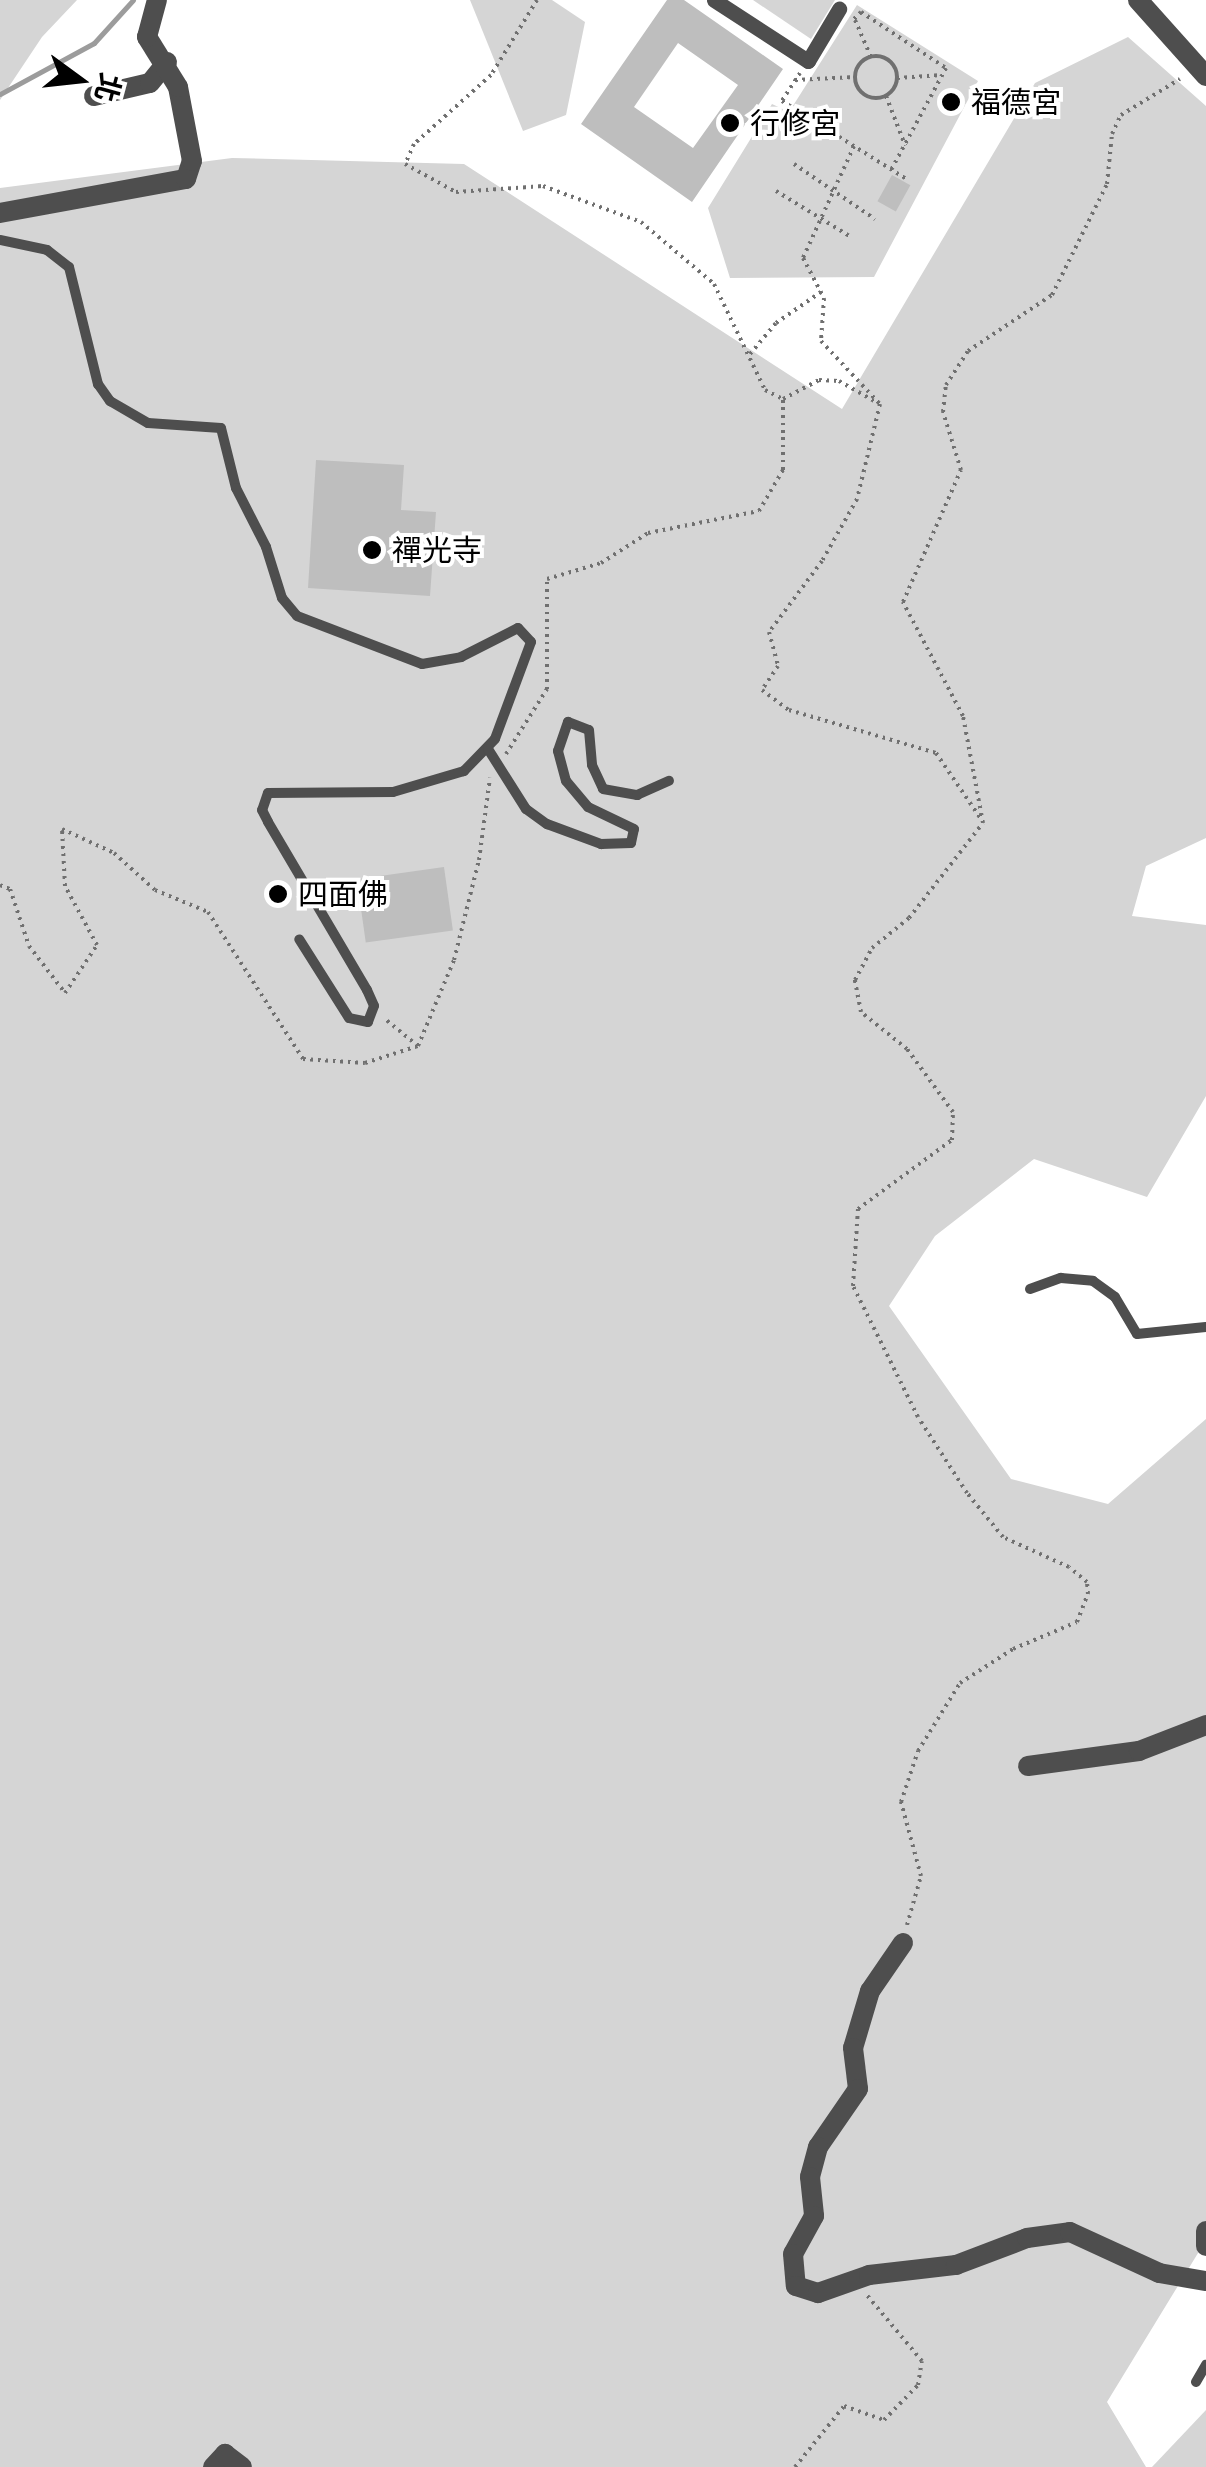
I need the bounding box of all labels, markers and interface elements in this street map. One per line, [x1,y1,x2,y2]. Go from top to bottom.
north arrow [30,30,130,130]
text: 北 [87,69,131,106]
place label: 福德宮 [971,84,1061,120]
marker: 福德宮 [940,91,962,113]
place label: 行修宮 [750,105,840,141]
marker: 行修宮 [719,112,741,134]
place label: 禪光寺 [392,532,482,568]
marker: 禪光寺 [361,539,383,561]
place label: 四面佛 [298,876,388,912]
marker: 四面佛 [267,883,289,905]

